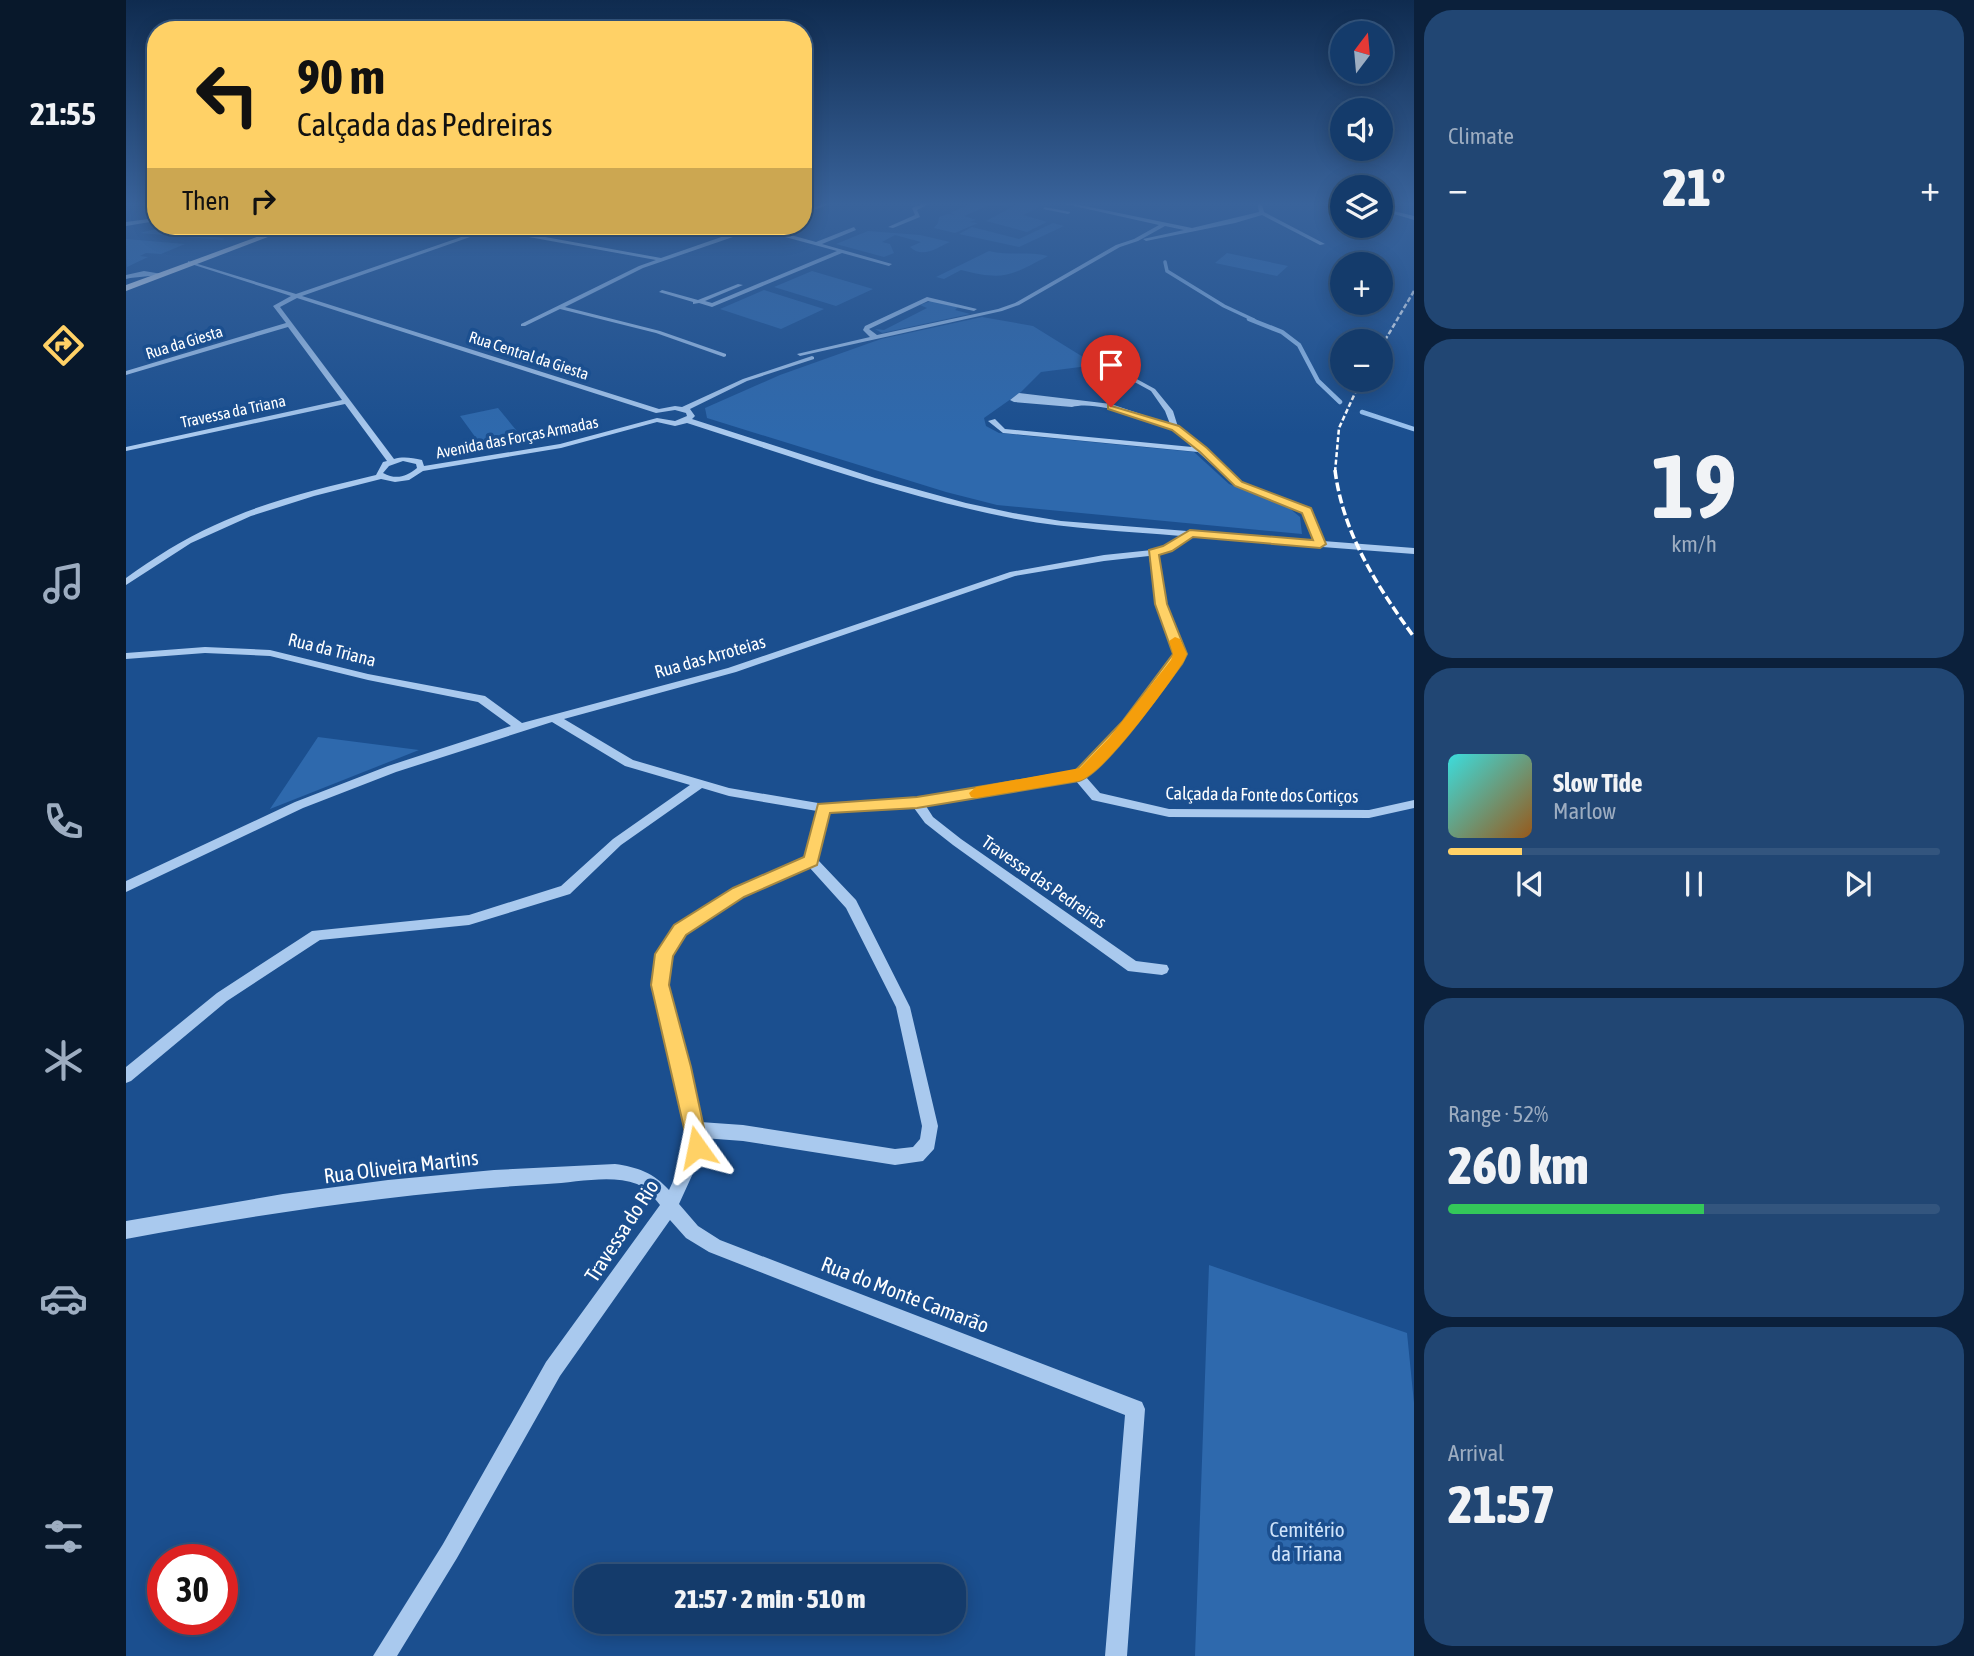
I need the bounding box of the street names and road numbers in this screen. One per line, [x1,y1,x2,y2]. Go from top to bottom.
street label: Rua da Giesta [143,322,225,362]
street label: Rua Central da Giesta [467,327,591,383]
street label: Travessa da Triana [179,391,287,431]
street label: Avenida das Forças Armadas [434,412,600,463]
street label: Rua da Triana [286,628,378,671]
street label: Rua das Arroteias [652,631,768,682]
street label: Calçada da Fonte dos Cortiços [1165,782,1359,807]
street label: Travessa das Pedreiras [978,831,1111,932]
street label: Rua Oliveira Martins [322,1145,479,1187]
street label: Travessa do Rio [579,1175,663,1286]
street label: Rua do Monte Camarão [818,1251,993,1337]

